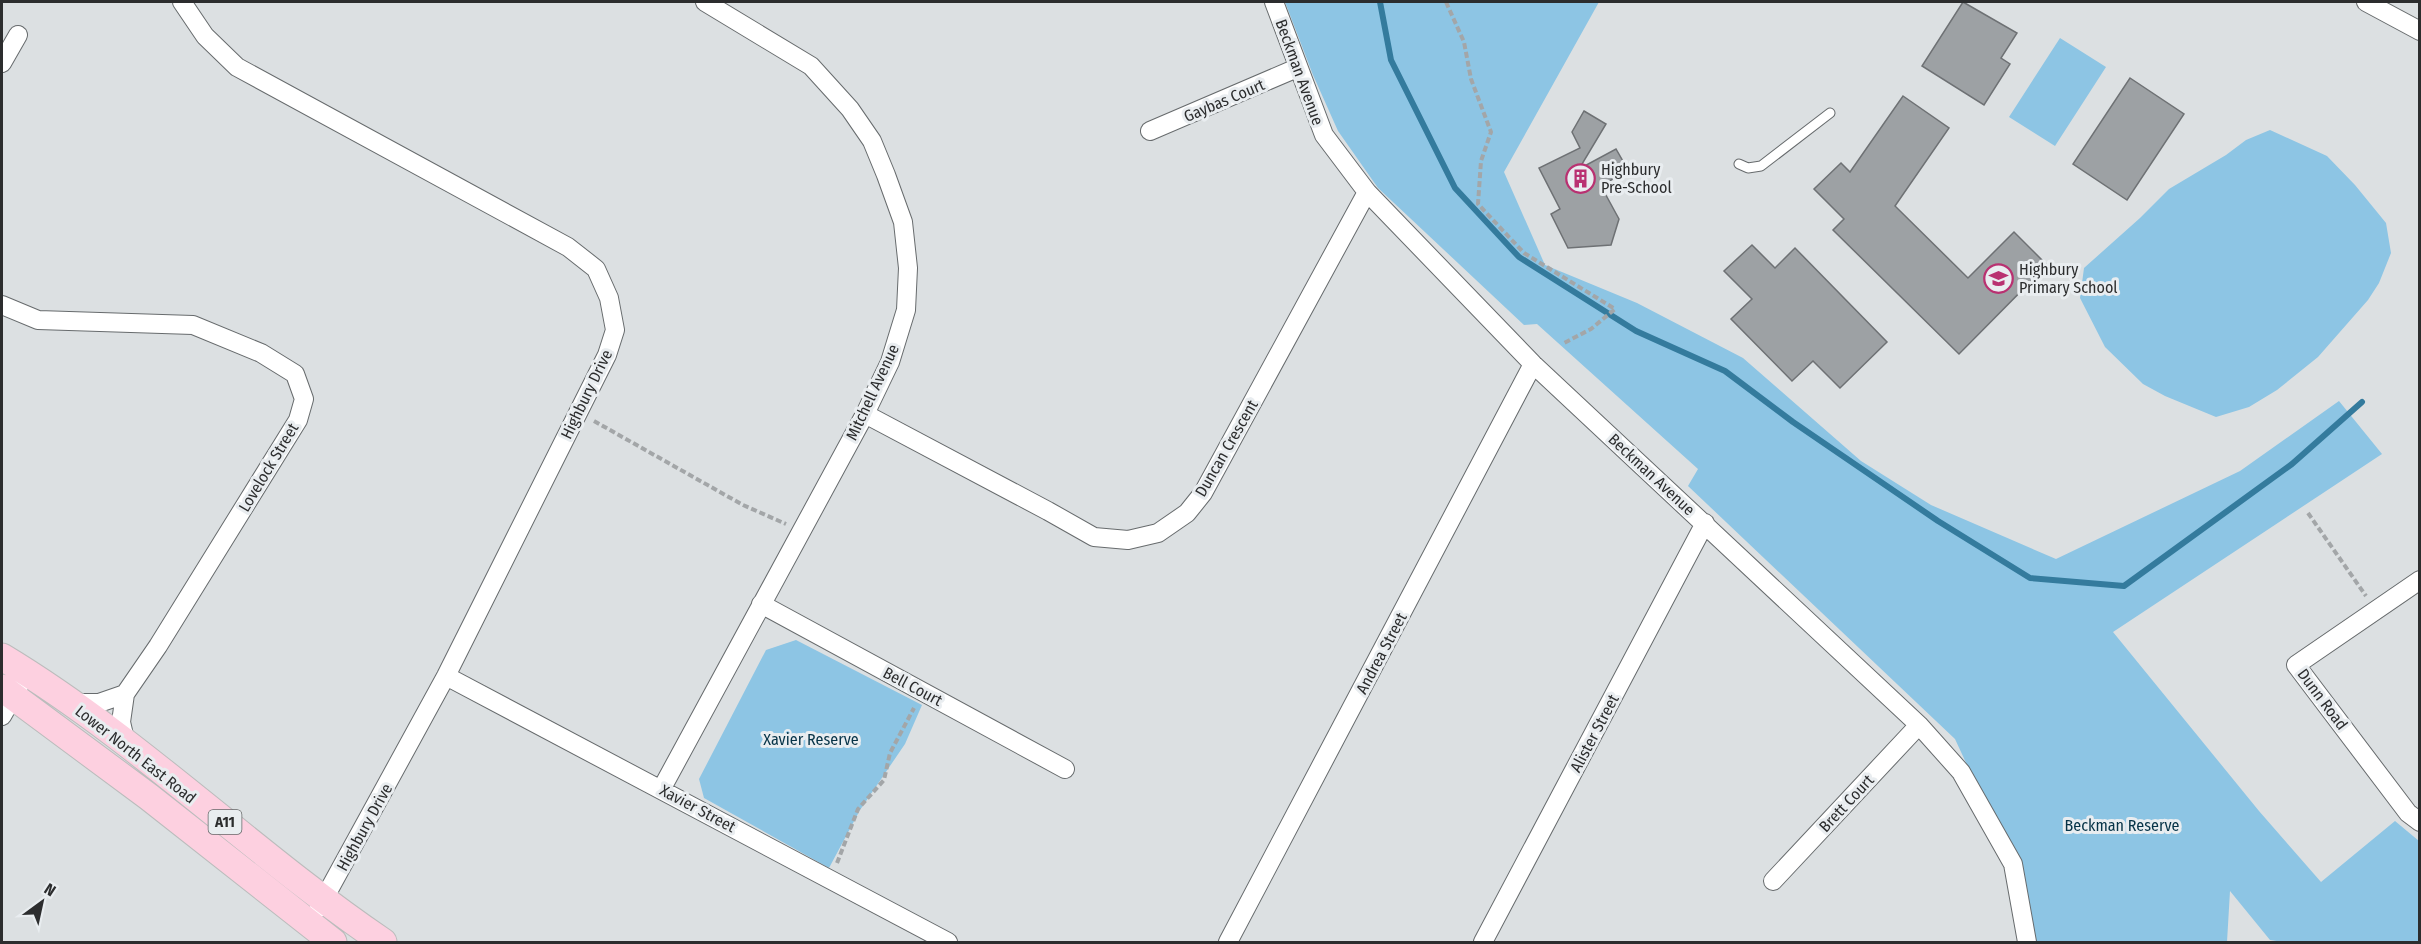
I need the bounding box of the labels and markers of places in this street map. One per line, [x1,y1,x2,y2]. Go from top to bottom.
place label: Highbury Pre-School [1601,160,1672,197]
building icon: Highbury Pre-School [1564,162,1596,194]
place label: Highbury Primary School [2019,260,2118,297]
school or university icon: Highbury Primary School [1982,262,2014,294]

